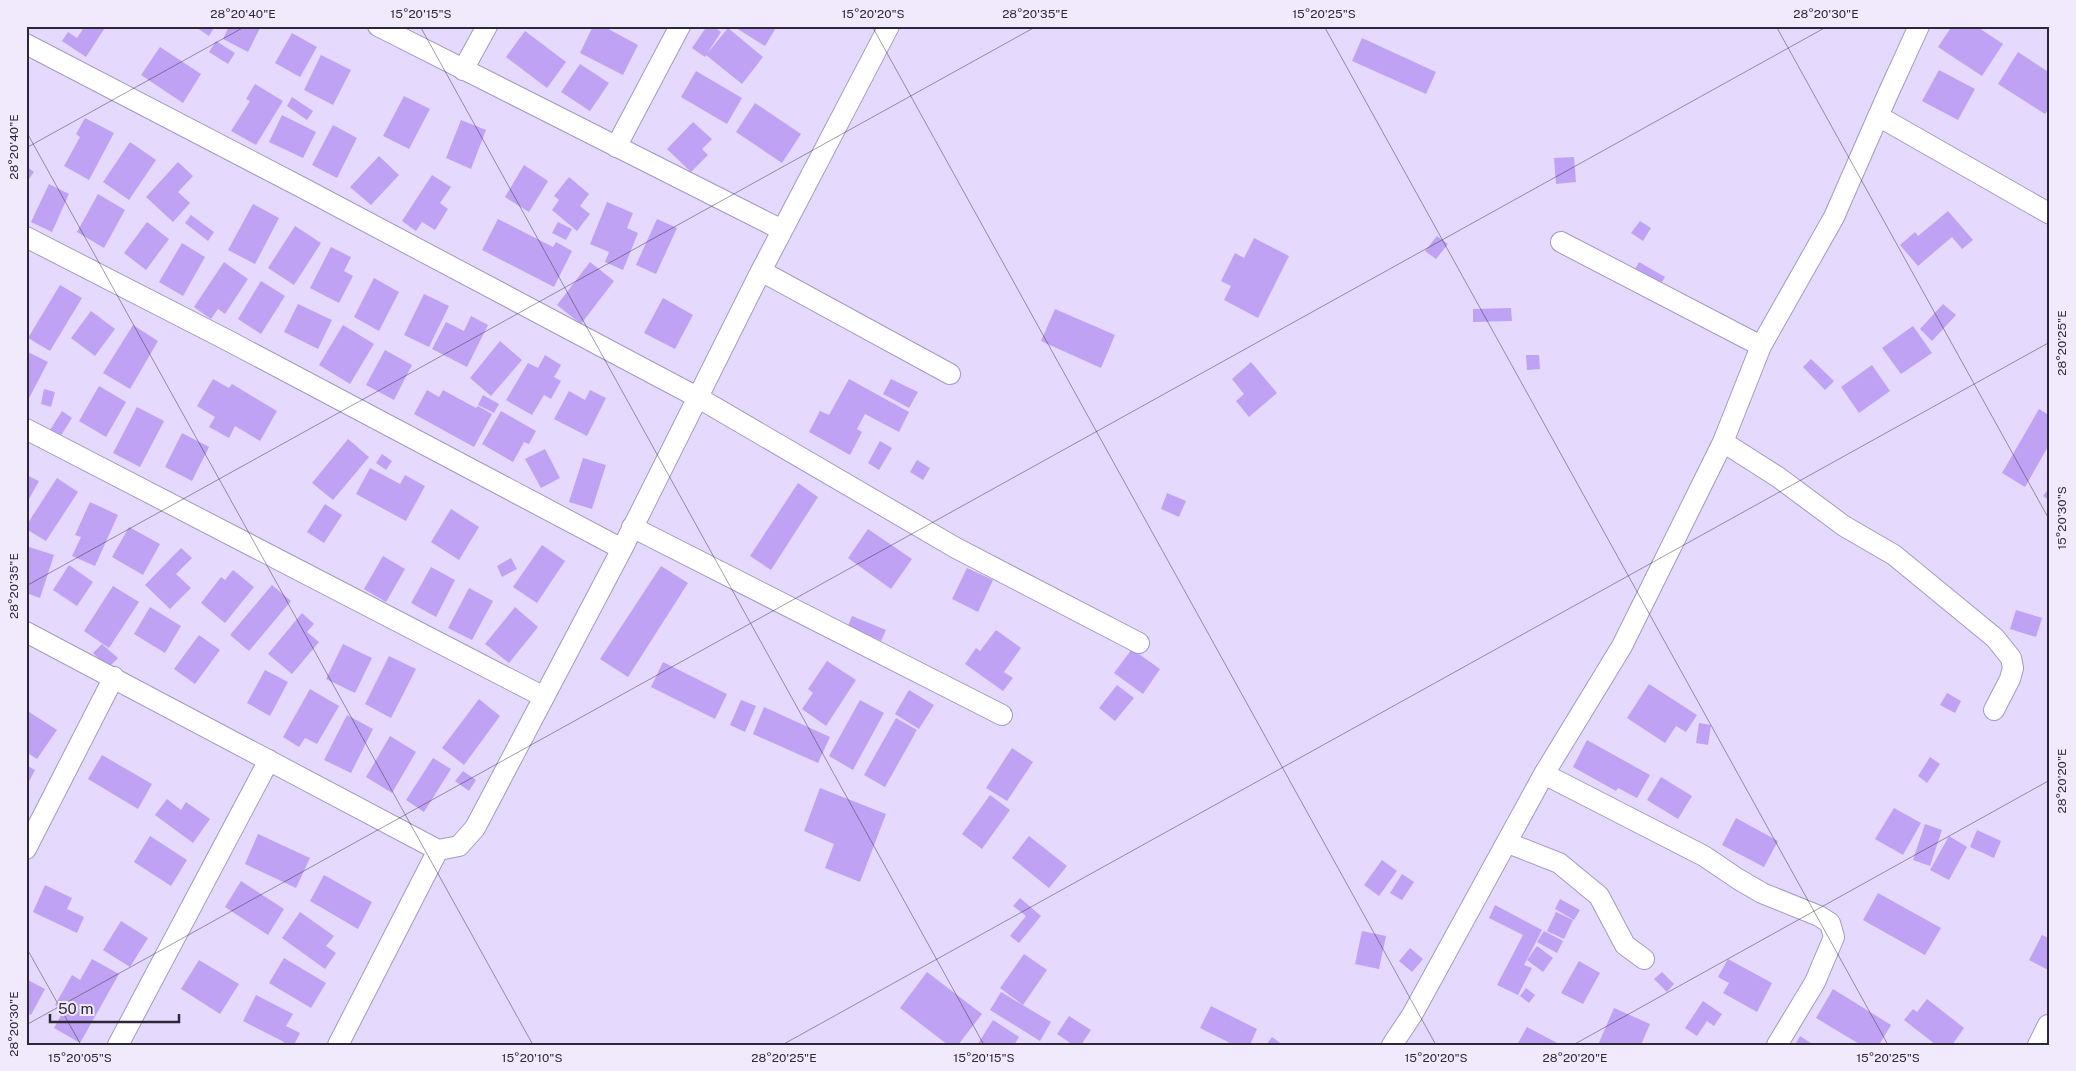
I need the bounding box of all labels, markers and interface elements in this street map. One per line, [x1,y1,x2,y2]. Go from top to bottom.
text: 28°20'40"E [210,7,276,21]
text: 15°20'15"S [390,7,452,21]
text: 15°20'20"S [841,7,905,21]
text: 28°20'35"E [1002,7,1068,21]
text: 15°20'25"S [1292,7,1356,21]
text: 28°20'30"E [1793,7,1859,21]
text: 28°20'40"E [7,114,21,180]
text: 28°20'25"E [2055,310,2069,376]
text: 15°20'30"S [2055,486,2069,550]
text: 28°20'35"E [7,553,21,619]
text: 28°20'20"E [2055,749,2069,814]
text: 28°20'30"E [7,991,21,1057]
scale bar [50,991,179,1023]
text: 50 m [58,1000,93,1017]
text: 15°20'05"S [48,1051,112,1065]
text: 15°20'10"S [502,1051,562,1065]
text: 28°20'25"E [751,1051,817,1065]
text: 15°20'15"S [953,1051,1015,1065]
text: 15°20'20"S [1404,1051,1468,1065]
text: 28°20'20"E [1543,1051,1608,1065]
text: 15°20'25"S [1856,1051,1920,1065]

